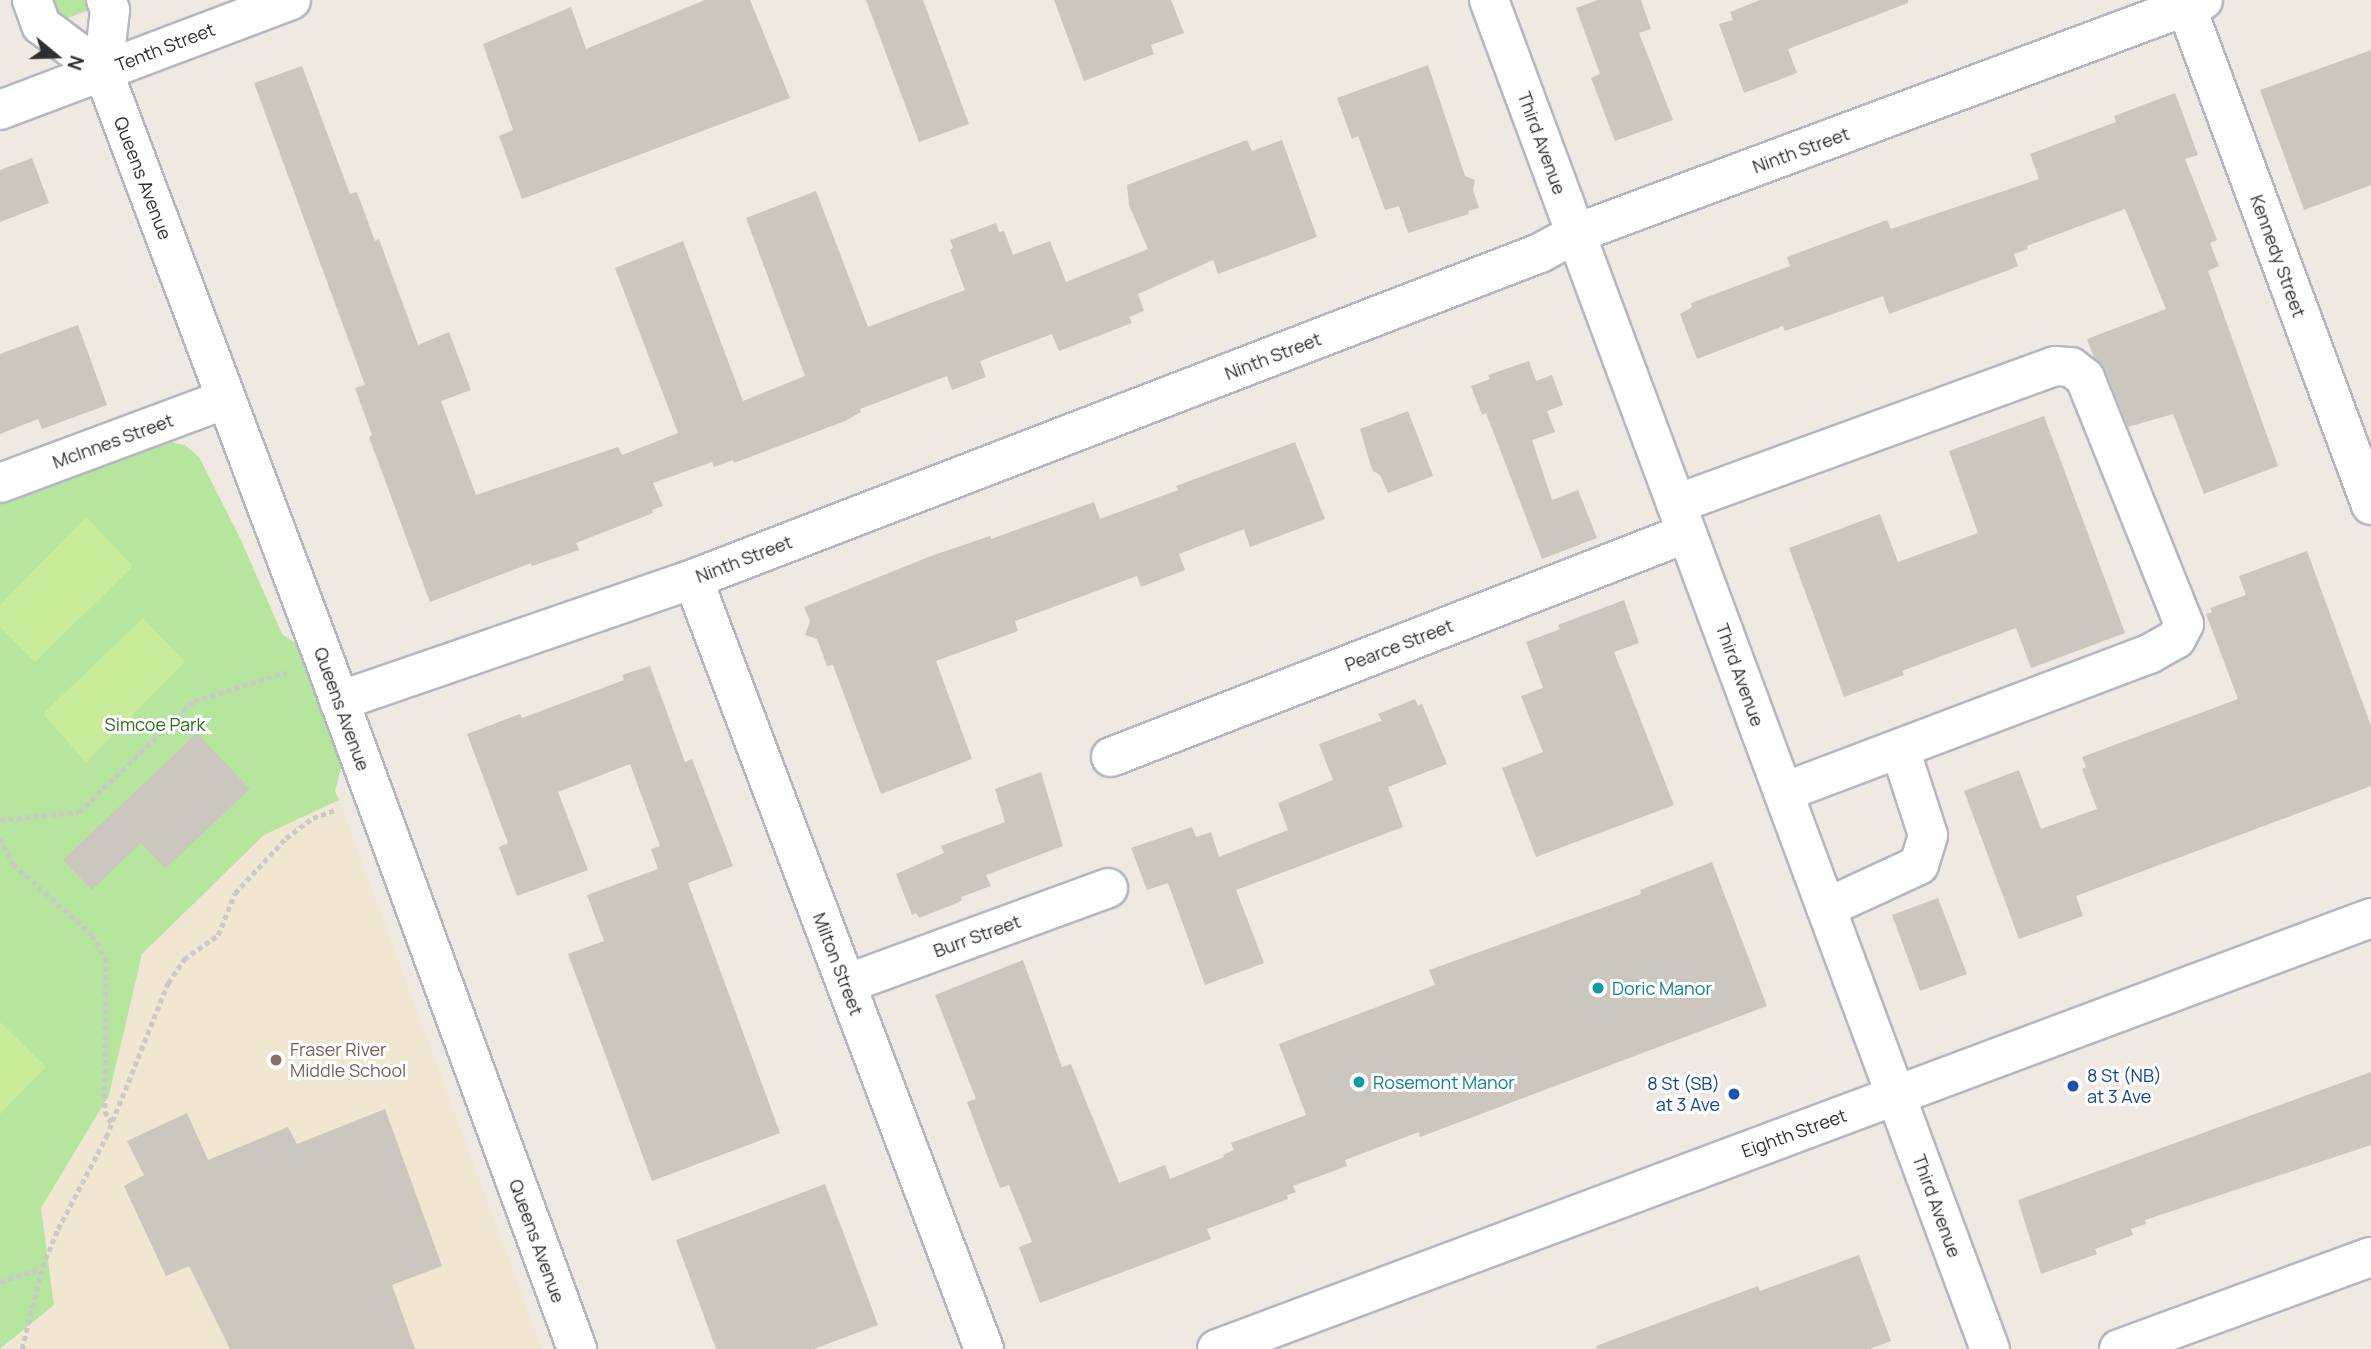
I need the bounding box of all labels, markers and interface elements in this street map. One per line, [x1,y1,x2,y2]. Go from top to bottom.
street label: Tenth Street [112,18,218,76]
north arrow [21,21,91,91]
text: N [61,52,90,74]
street label: Third Avenue [1513,89,1571,197]
street label: Queens Avenue [110,114,176,242]
street label: Ninth Street [1750,122,1852,178]
street label: Kennedy Street [2246,192,2310,320]
street label: Ninth Street [1222,328,1324,384]
street label: McInnes Street [50,409,176,473]
street label: Ninth Street [693,531,795,587]
street label: Pearce Street [1342,614,1456,676]
street label: Third Avenue [1711,621,1769,729]
street label: Queens Avenue [310,644,374,774]
park label: Simcoe Park [105,713,205,735]
street label: Milton Street [809,910,867,1018]
street label: Burr Street [930,910,1024,962]
place label: Doric Manor [1612,977,1712,999]
marker: Doric Manor [1590,980,1606,996]
place label: Fraser River Middle School [290,1039,406,1082]
marker: Fraser River Middle School [268,1052,284,1068]
place label: 8 St (NB) at 3 Ave [2087,1065,2162,1108]
place label: Rosemont Manor [1373,1071,1515,1093]
place label: 8 St (SB) at 3 Ave [1647,1073,1720,1116]
marker: Rosemont Manor [1351,1074,1367,1090]
marker: 8 St (NB) at 3 Ave [2065,1078,2081,1094]
marker: 8 St (SB) at 3 Ave [1726,1086,1742,1102]
street label: Eighth Street [1739,1104,1849,1162]
street label: Third Avenue [1908,1152,1966,1260]
street label: Queens Avenue [505,1176,569,1306]

